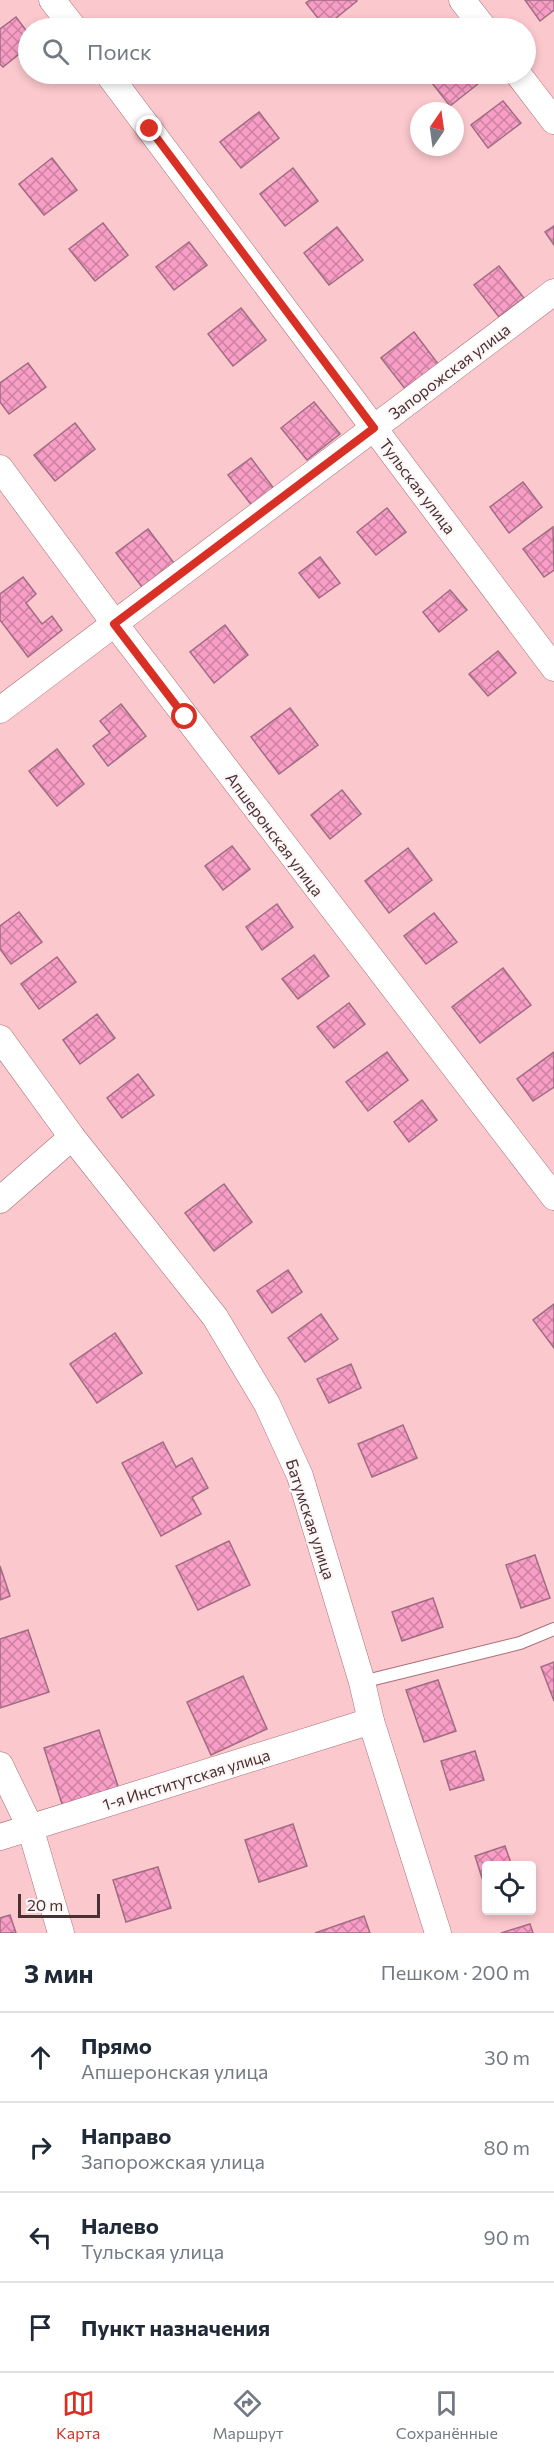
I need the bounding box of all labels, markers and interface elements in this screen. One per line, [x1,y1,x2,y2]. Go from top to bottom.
search box [18,18,536,84]
icon: search [39,35,72,68]
text: Поиск [87,38,152,65]
north arrow [410,102,464,156]
route end [136,115,162,141]
street label: Запорожская улица [385,319,513,423]
street label: Тульская улица [376,435,460,537]
route start [171,703,197,729]
street label: Апшеронская улица [222,768,328,900]
street label: Батумская улица [283,1456,339,1582]
street label: 1-я Институтская улица [100,1744,272,1814]
map controls [482,1861,536,1915]
button: locate [482,1861,536,1915]
scale bar [18,1891,100,1918]
text: 20 m [27,1895,63,1914]
text: 3 мин [24,1957,94,1988]
text: Пешком · 200 m [381,1960,530,1984]
text: Прямо [81,2032,152,2059]
icon: ahead [24,2041,57,2074]
text: 30 m [484,2045,530,2069]
text: Апшеронская улица [81,2059,268,2083]
text: Направо [81,2122,171,2149]
icon: right [24,2131,57,2164]
text: 80 m [484,2135,530,2159]
text: Запорожская улица [81,2149,265,2173]
text: Налево [81,2212,159,2239]
icon: left [24,2221,57,2254]
text: 90 m [484,2225,530,2249]
text: Тульская улица [81,2239,224,2263]
icon: arrive [24,2311,57,2344]
text: Пункт назначения [81,2314,270,2341]
tab: Карта [56,2387,100,2442]
tab: Маршрут [212,2387,284,2442]
tab: Сохранённые [396,2387,498,2442]

